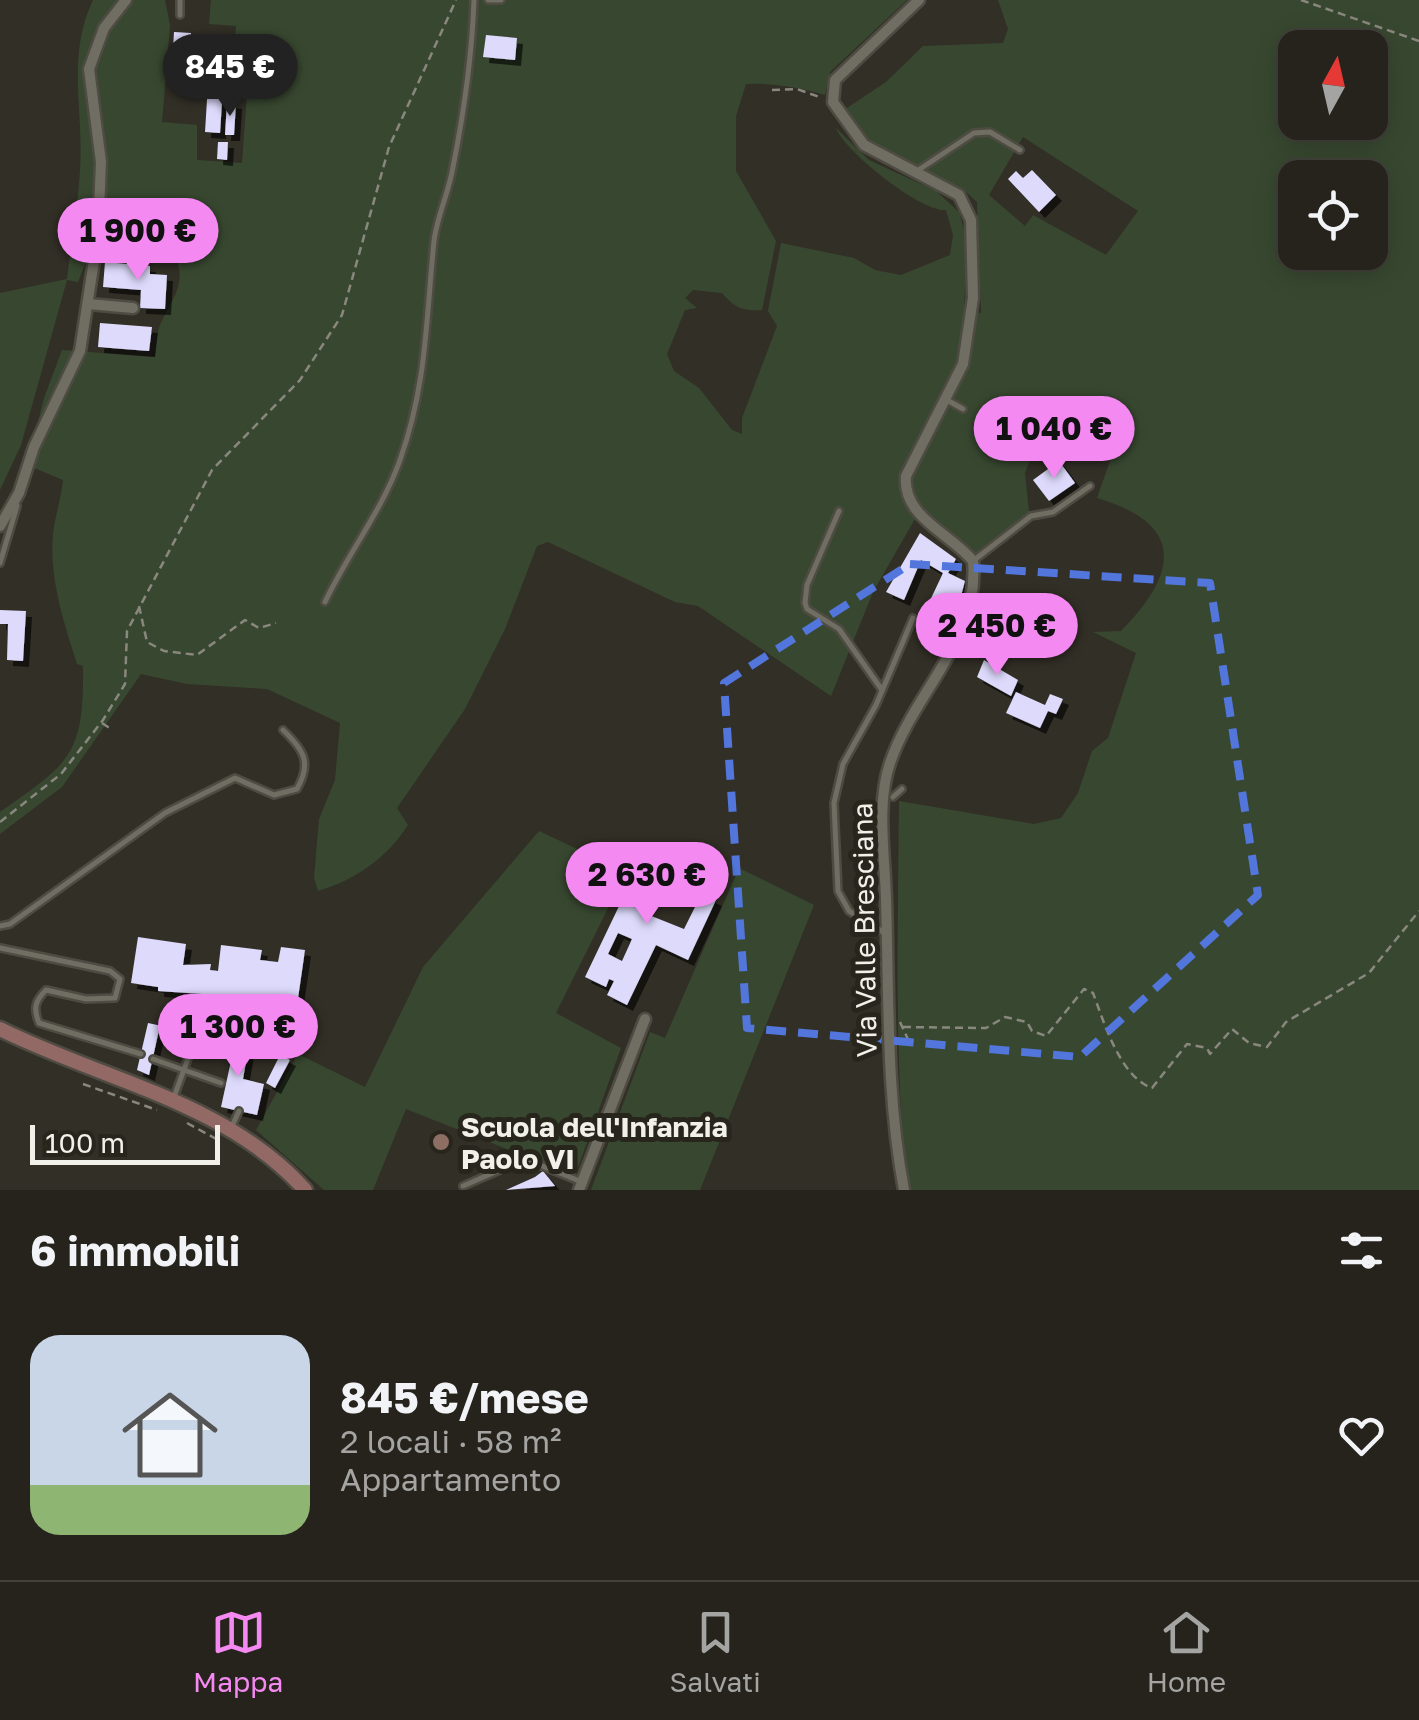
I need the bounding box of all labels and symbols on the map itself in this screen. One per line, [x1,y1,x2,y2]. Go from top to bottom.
north arrow [1278,30,1388,140]
pin: 845 € [160,34,300,119]
pin: 1 900 € [46,198,230,283]
pin: 1 040 € [962,396,1146,481]
pin: 2 450 € [905,593,1089,678]
street label: Via Valle Bresciana [845,802,883,1058]
pin: 2 630 € [555,842,739,927]
pin: 1 300 € [146,994,330,1079]
place label: Scuola dell'Infanzia Paolo VI [461,1110,728,1175]
scale bar [30,1120,220,1164]
marker: Scuola dell'Infanzia Paolo VI [430,1131,452,1153]

